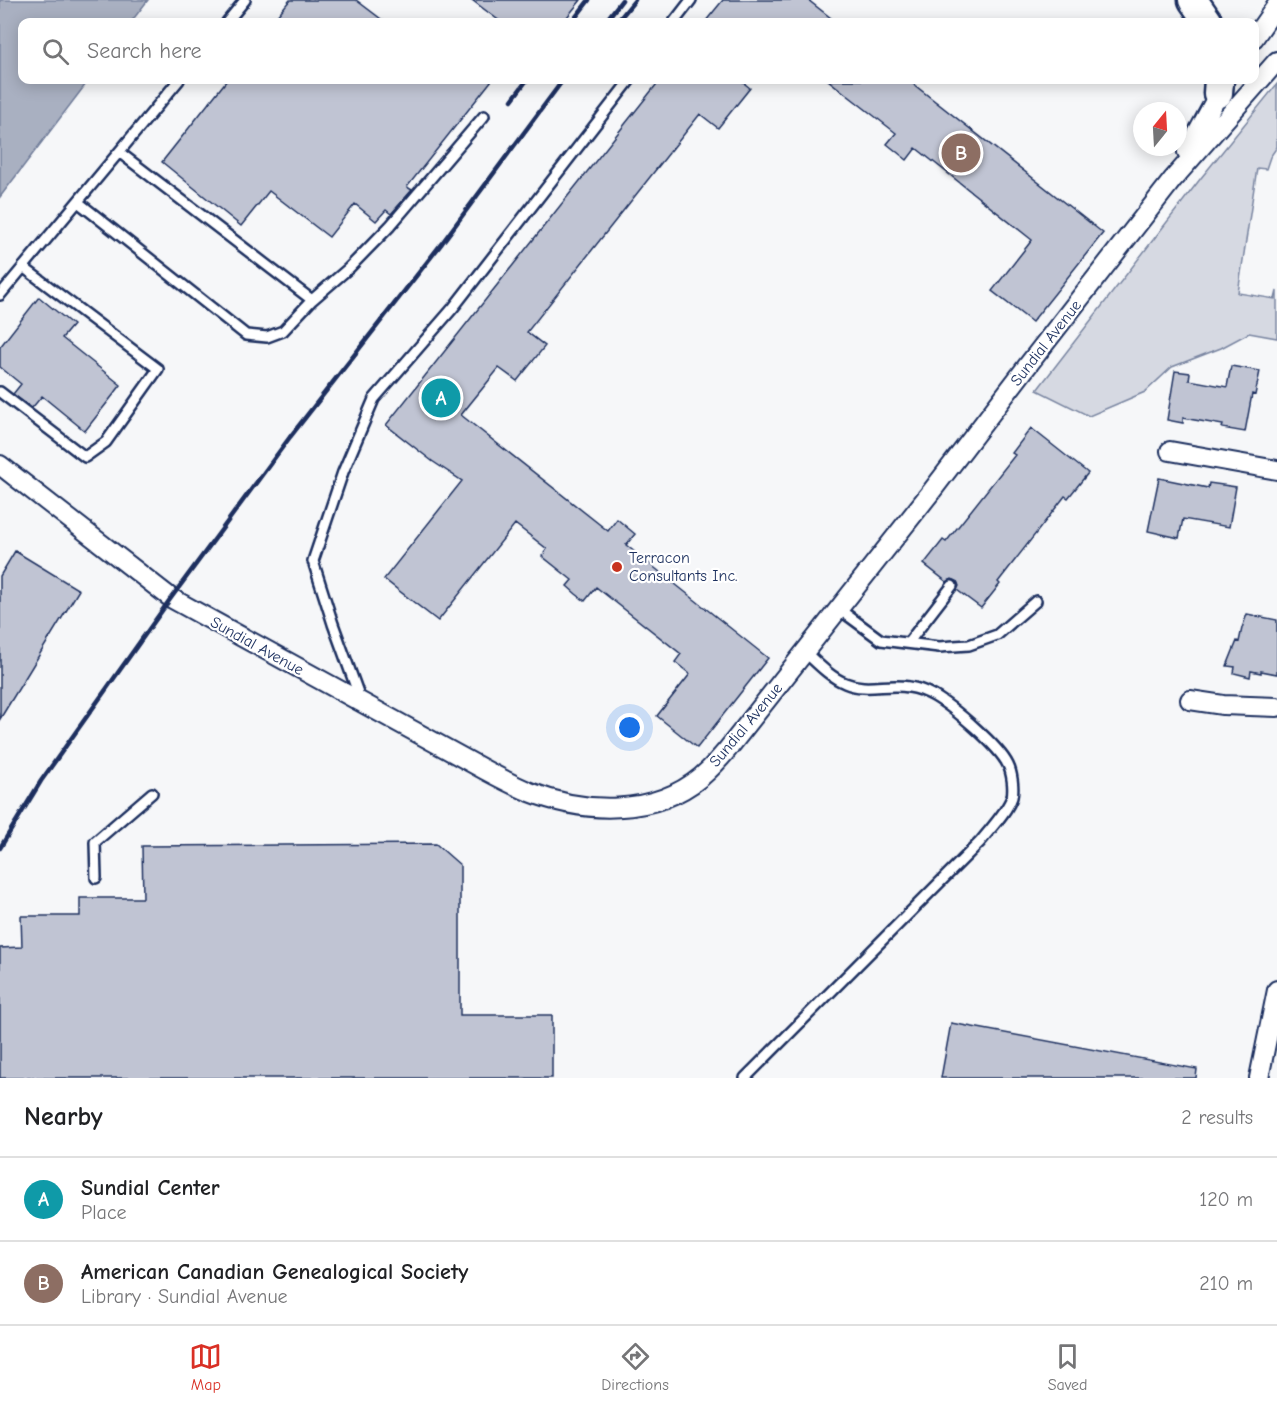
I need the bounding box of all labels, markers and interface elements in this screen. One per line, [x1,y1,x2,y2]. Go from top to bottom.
search box [18,18,1259,84]
icon: search [39,35,72,68]
text: Search here [87,38,202,64]
north arrow [1133,102,1187,156]
pin: B [942,130,980,176]
street label: Sundial Avenue [1007,297,1085,389]
pin: A [422,376,460,420]
place label: Terracon Consultants Inc. [629,549,738,585]
marker: Terracon Consultants Inc. [610,560,624,574]
street label: Sundial Avenue [207,613,307,679]
street label: Sundial Avenue [706,679,786,771]
your location [615,713,644,742]
text: Nearby [24,1102,103,1132]
text: 2 results [1181,1106,1253,1129]
text: Sundial Center [81,1175,220,1201]
text: A [38,1188,49,1211]
text: 120 m [1199,1188,1253,1211]
text: Place [81,1201,127,1224]
text: American Canadian Genealogical Society [81,1259,468,1285]
text: B [37,1272,50,1295]
text: 210 m [1199,1272,1253,1295]
text: Library · Sundial Avenue [81,1285,288,1308]
tab: Map [189,1340,222,1394]
tab: Directions [601,1340,669,1394]
tab: Saved [1048,1340,1088,1394]

